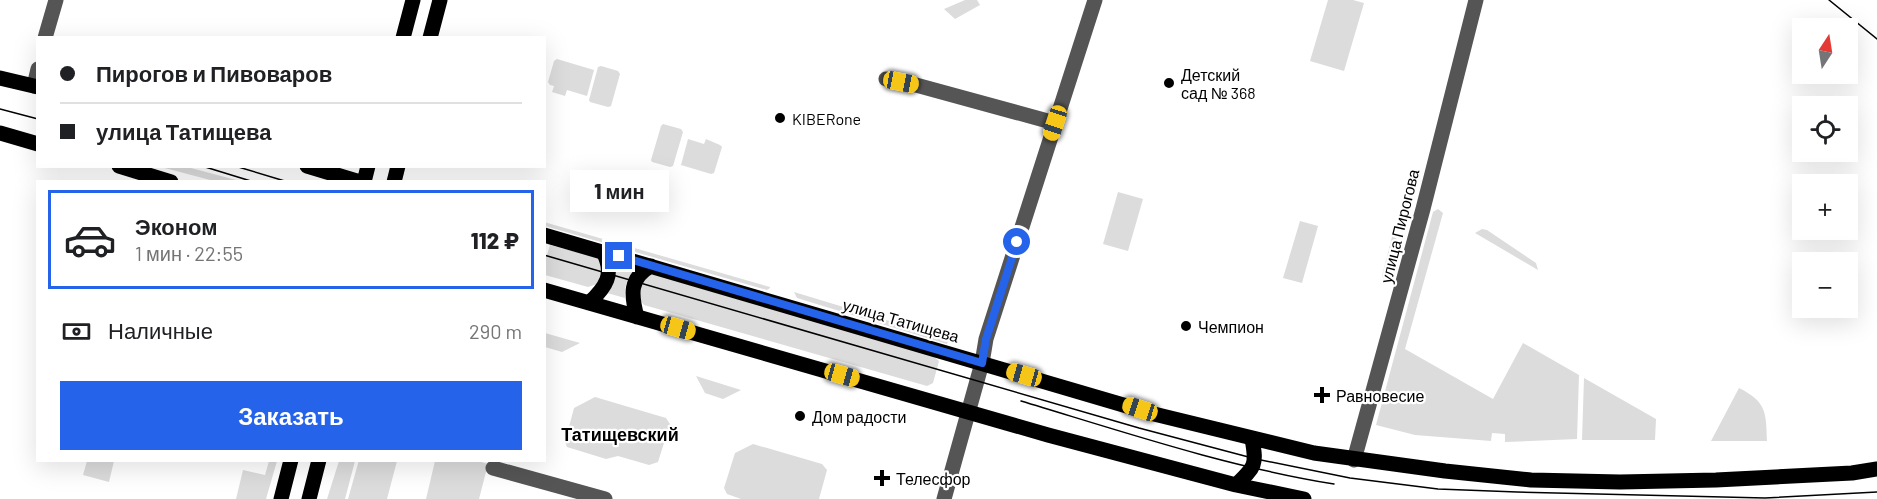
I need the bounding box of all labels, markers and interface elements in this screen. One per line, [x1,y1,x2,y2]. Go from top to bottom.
north arrow [1792,18,1858,84]
map controls [1792,18,1858,318]
text: Пирогов и Пивоваров [96,60,332,86]
place label: Детский сад № 368 [1181,65,1256,102]
car [882,70,920,94]
marker: Детский сад № 368 [1162,76,1176,90]
button: locate [1792,96,1858,162]
car [1041,103,1069,143]
place label: KIBERone [792,109,861,128]
marker: KIBERone [773,111,787,125]
text: улица Татищева [96,118,272,144]
street label: улица Пирогова [1376,167,1422,285]
callout: 1 мин [570,169,668,211]
button: + [1792,174,1858,240]
text: 1 мин [594,179,645,203]
icon: car [63,213,117,267]
text: Эконом [135,213,218,239]
text: 112 ₽ [471,227,519,253]
route start [1003,228,1030,255]
text: 1 мин · 22:55 [135,241,243,265]
route end [605,242,632,269]
button: − [1792,252,1858,318]
street label: улица Татищева [841,294,961,346]
car [658,314,698,342]
icon: cash [60,315,93,348]
text: Наличные [108,317,213,343]
place label: Чемпион [1198,317,1264,336]
text: 290 m [469,319,522,343]
marker: Чемпион [1179,319,1193,333]
car [822,361,862,389]
car [1004,361,1044,389]
button: Заказать [60,381,522,450]
marker: Равновесие [1313,386,1331,404]
place label: Равновесие [1336,386,1424,405]
car [1120,395,1160,423]
place label: Дом радости [812,407,906,426]
marker: Дом радости [793,409,807,423]
district label: Татищевский [561,423,679,445]
marker: Телесфор [873,469,891,487]
place label: Телесфор [896,469,971,488]

